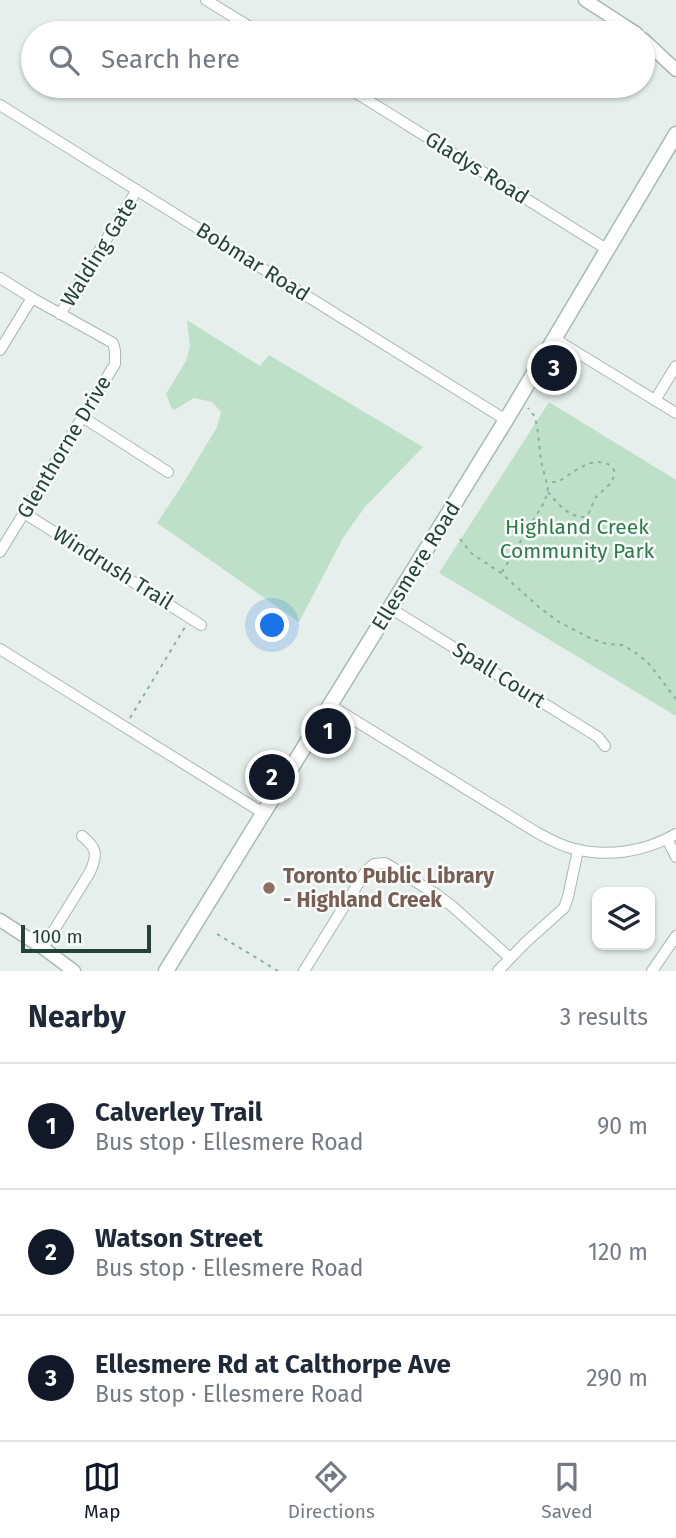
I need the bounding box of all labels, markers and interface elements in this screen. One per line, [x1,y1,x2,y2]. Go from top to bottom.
search box [21,21,655,98]
icon: search [45,41,83,79]
text: Search here [101,44,240,75]
street label: Gladys Road [420,126,534,210]
street label: Walding Gate [55,192,143,312]
street label: Bobmar Road [191,217,315,307]
pin: 3 [531,342,577,394]
street label: Glenthorne Drive [11,371,117,523]
street label: Ellesmere Road [366,497,466,635]
park label: Highland Creek Community Park [500,514,655,564]
street label: Windrush Trail [48,521,178,615]
your location [255,608,289,642]
street label: Spall Court [448,636,550,714]
pin: 1 [305,705,351,757]
pin: 2 [249,751,295,803]
place label: Toronto Public Library - Highland Creek [283,863,494,913]
marker: Toronto Public Library - Highland Creek [261,880,277,896]
map controls [592,887,655,950]
button: layers [592,887,655,950]
scale bar [21,922,150,954]
text: 100 m [32,925,83,948]
text: Nearby [28,999,126,1035]
text: 3 results [560,1003,648,1031]
text: Calverley Trail [95,1097,263,1128]
text: 1 [46,1112,56,1140]
text: 90 m [597,1112,648,1140]
text: Bus stop · Ellesmere Road [95,1128,364,1156]
text: Watson Street [95,1223,263,1254]
text: 2 [45,1238,57,1266]
text: 120 m [588,1238,648,1266]
text: Bus stop · Ellesmere Road [95,1254,364,1282]
text: Ellesmere Rd at Calthorpe Ave [95,1349,451,1380]
text: 3 [45,1364,57,1392]
text: 290 m [586,1364,648,1392]
text: Bus stop · Ellesmere Road [95,1380,364,1408]
tab: Map [83,1458,121,1523]
tab: Directions [288,1458,375,1523]
tab: Saved [541,1458,593,1523]

